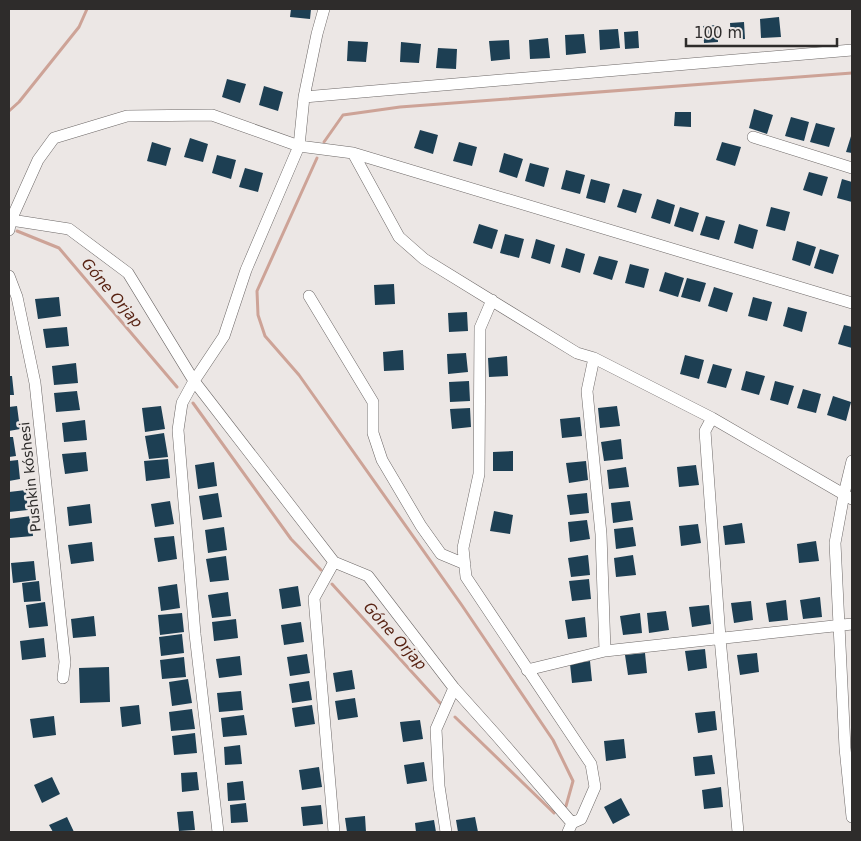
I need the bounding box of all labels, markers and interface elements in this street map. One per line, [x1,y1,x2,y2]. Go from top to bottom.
scale bar [686,15,837,47]
text: 100 m [694,24,742,42]
water label: Góne Orjap [78,255,146,331]
street label: Pushkin kóshesi [16,421,44,533]
water label: Góne Orjap [360,598,430,674]

